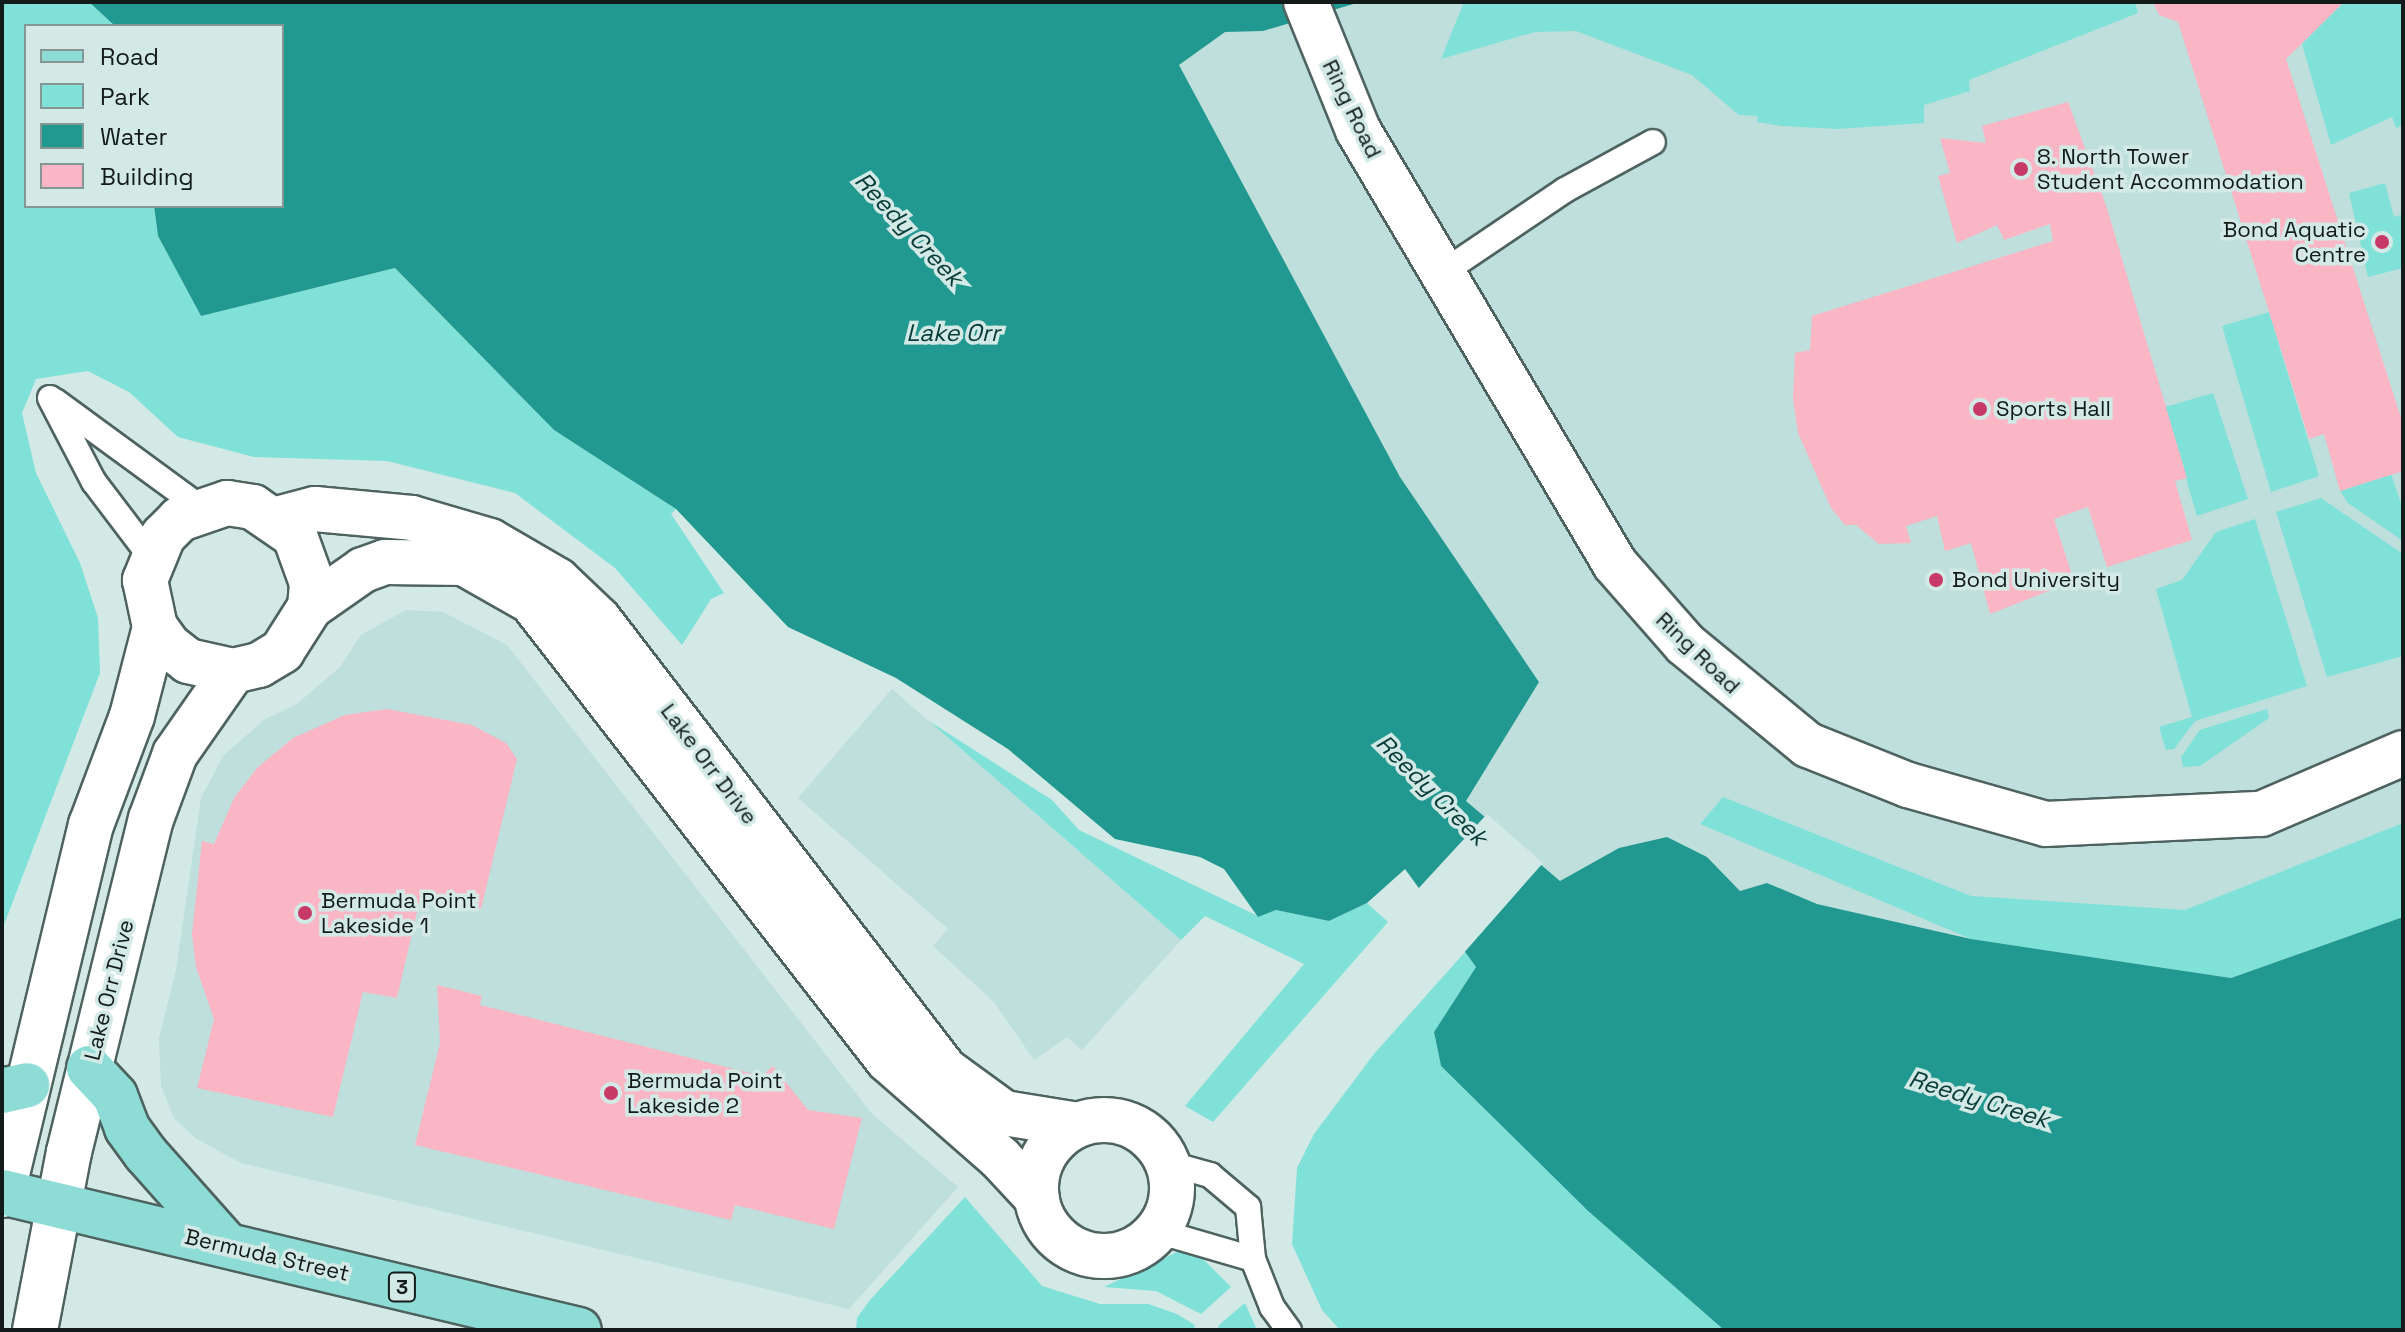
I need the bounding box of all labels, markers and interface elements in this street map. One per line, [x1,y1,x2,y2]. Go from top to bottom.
legend [24,24,284,208]
text: Road [100,41,159,72]
street label: Ring Road [1317,55,1387,163]
text: Park [100,81,150,112]
text: Water [100,121,168,152]
place label: 8. North Tower Student Accommodation [2037,143,2304,194]
marker: 8. North Tower Student Accommodation [2012,160,2030,178]
text: Building [100,161,194,192]
water label: Reedy Creek [849,166,969,292]
place label: Bond Aquatic Centre [2222,216,2366,268]
marker: Bond Aquatic Centre [2373,233,2391,251]
water label: Lake Orr [906,319,1000,347]
place label: Sports Hall [1996,396,2111,422]
marker: Sports Hall [1971,400,1989,418]
place label: Bond University [1952,567,2120,593]
marker: Bond University [1927,571,1945,589]
street label: Ring Road [1651,607,1745,699]
street label: Lake Orr Drive [655,698,763,830]
water label: Reedy Creek [1370,728,1494,852]
place label: Bermuda Point Lakeside 1 [321,887,477,938]
marker: Bermuda Point Lakeside 1 [296,904,314,922]
street label: Lake Orr Drive [79,917,139,1063]
water label: Reedy Creek [1905,1064,2053,1134]
place label: Bermuda Point Lakeside 2 [627,1067,783,1118]
marker: Bermuda Point Lakeside 2 [602,1084,620,1102]
street label: Bermuda Street [182,1223,352,1287]
road number: 3 [386,1271,418,1303]

